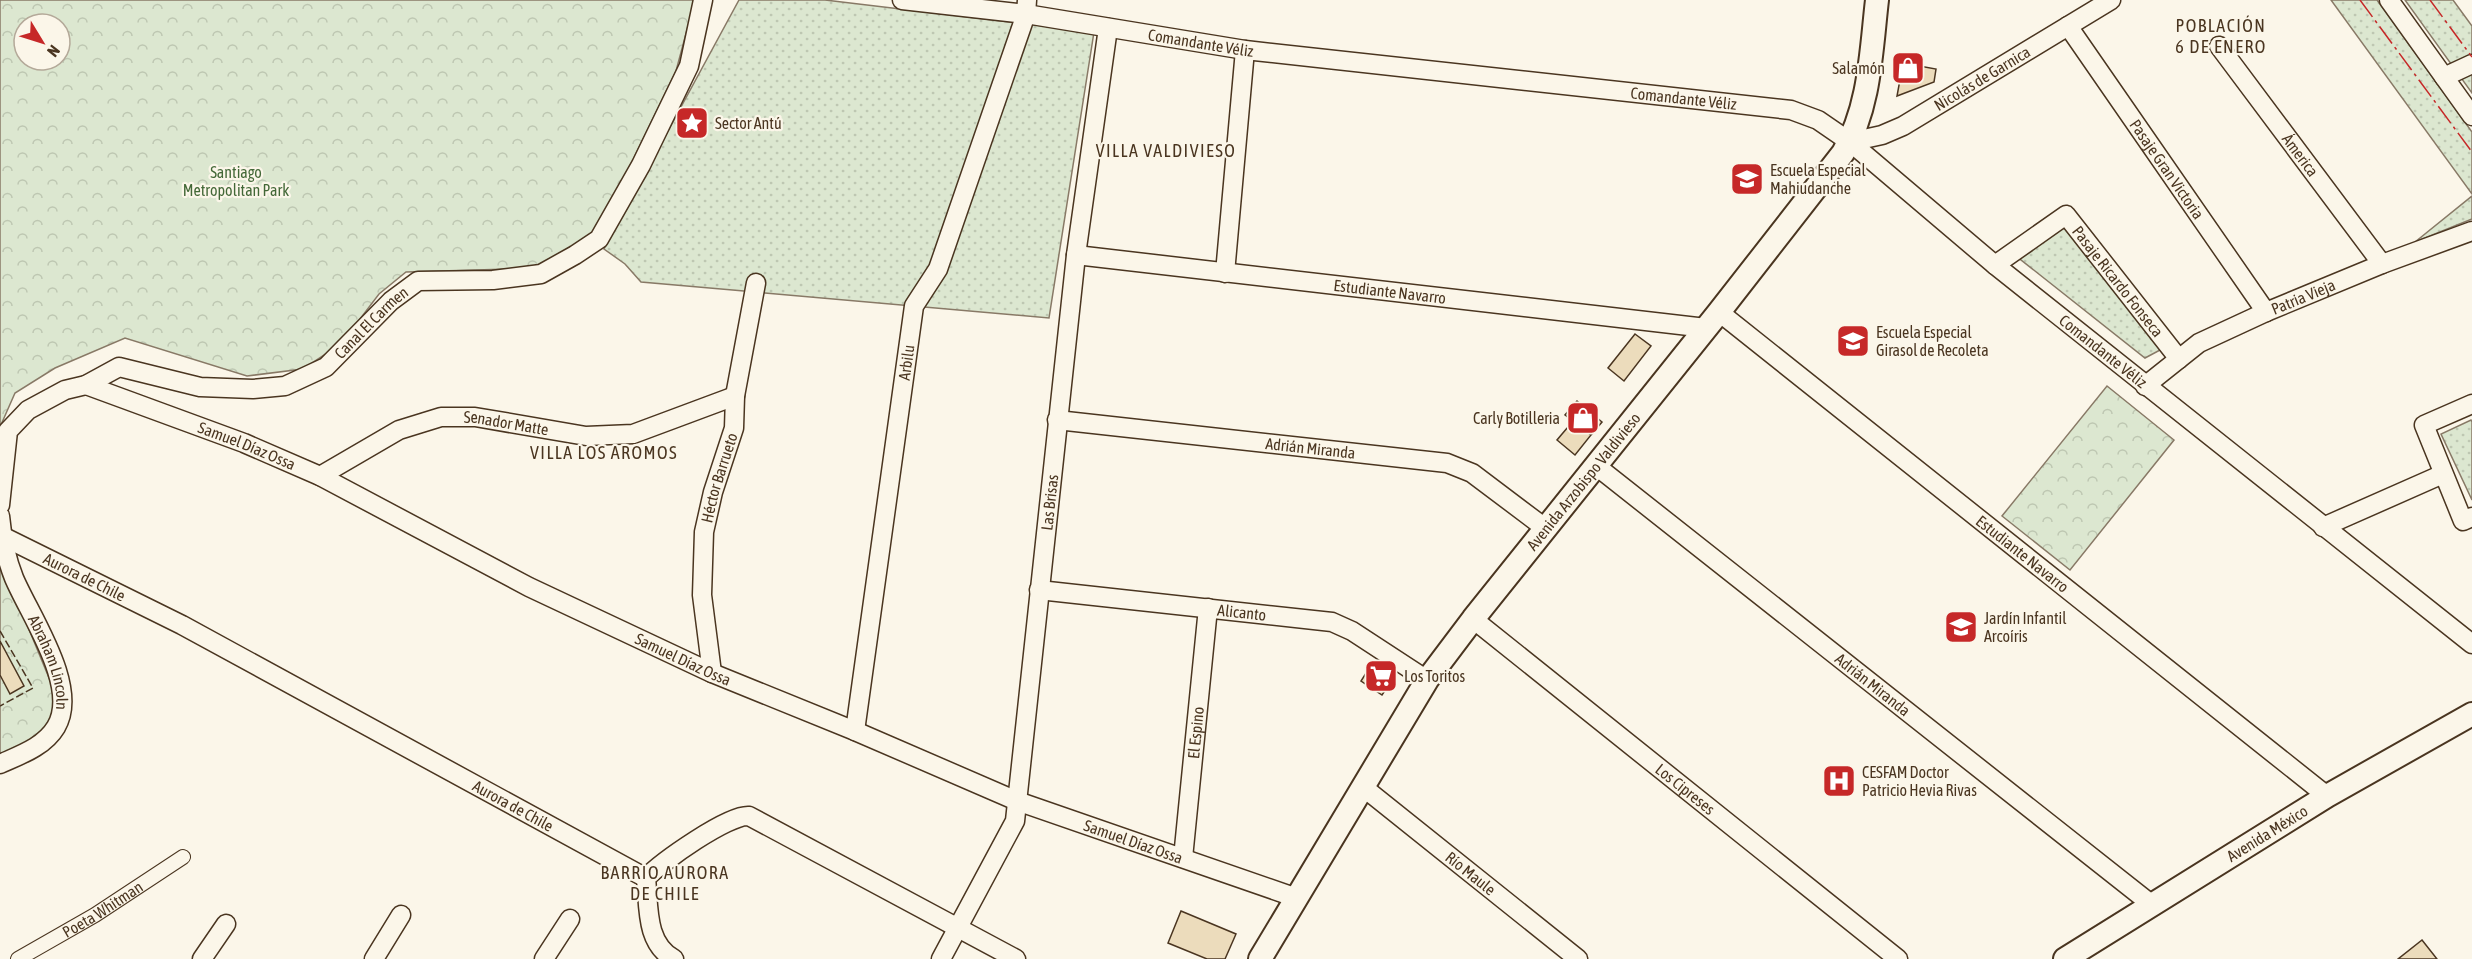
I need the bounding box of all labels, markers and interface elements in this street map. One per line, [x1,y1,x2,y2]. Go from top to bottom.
north arrow [12,12,72,72]
district label: POBLACIÓN 6 DE ENERO [2175,15,2267,57]
street label: Comandante Véliz [1147,25,1255,60]
text: N [44,42,64,61]
street label: Nicolás de Garnica [1931,42,2033,114]
shop icon: Salamón [1890,50,1926,86]
place label: Salamón [1832,59,1885,77]
street label: Comandante Véliz [1630,83,1738,113]
place icon: Sector Antú [674,105,710,141]
place label: Sector Antú [715,114,782,132]
street label: Pasaje Gran Victoria [2126,116,2208,222]
street label: Ámerica [2279,130,2322,180]
district label: VILLA VALDIVIESO [1096,140,1236,161]
school or university icon: Escuela Especial Mahiudanche [1729,161,1765,197]
place label: Escuela Especial Mahiudanche [1770,161,1867,197]
park label: Santiago Metropolitan Park [183,163,289,200]
street label: Pasaje Ricardo Fonseca [2069,222,2167,340]
street label: Patria Vieja [2268,275,2338,318]
street label: Estudiante Navarro [1333,276,1447,307]
street label: Canal El Carmen [331,283,411,362]
street label: Comandante Véliz [2056,311,2151,391]
school or university icon: Escuela Especial Girasol de Recoleta [1835,323,1871,359]
place label: Escuela Especial Girasol de Recoleta [1876,323,1989,359]
street label: Arbilu [895,344,918,382]
shop icon: Carly Botilleria [1565,400,1601,436]
street label: Senador Matte [464,408,550,438]
place label: Carly Botilleria [1473,409,1560,428]
street label: Avenida Arzobispo Valdivieso [1523,409,1644,554]
street label: Samuel Díaz Ossa [196,418,298,473]
street label: Héctor Barrueto [697,431,741,524]
street label: Adrián Miranda [1265,434,1356,462]
district label: VILLA LOS AROMOS [530,442,678,463]
street label: Las Brisas [1037,473,1061,531]
street label: Estudiante Navarro [1973,511,2072,596]
street label: Aurora de Chile [41,549,128,605]
street label: Alicanto [1217,601,1267,624]
school or university icon: Jardín Infantil Arcoíris [1943,609,1979,645]
place label: Jardín Infantil Arcoíris [1984,609,2067,645]
street label: Abraham Lincoln [25,612,72,710]
street label: Samuel Díaz Ossa [632,629,734,689]
street label: Adrián Miranda [1832,649,1914,719]
supermarket icon: Los Toritos [1363,658,1399,694]
place label: Los Toritos [1404,667,1466,685]
street label: El Espino [1184,706,1207,760]
street label: Los Cipreses [1652,760,1719,818]
hospital icon: CESFAM Doctor Patricio Hevia Rivas [1821,763,1857,799]
place label: CESFAM Doctor Patricio Hevia Rivas [1862,763,1977,799]
street label: Aurora de Chile [470,776,557,835]
street label: Avenida México [2223,801,2311,865]
street label: Samuel Díaz Ossa [1082,816,1185,867]
street label: Río Maule [1442,848,1499,899]
district label: BARRIO AURORA DE CHILE [600,862,730,904]
street label: Poeta Whitman [59,877,146,941]

